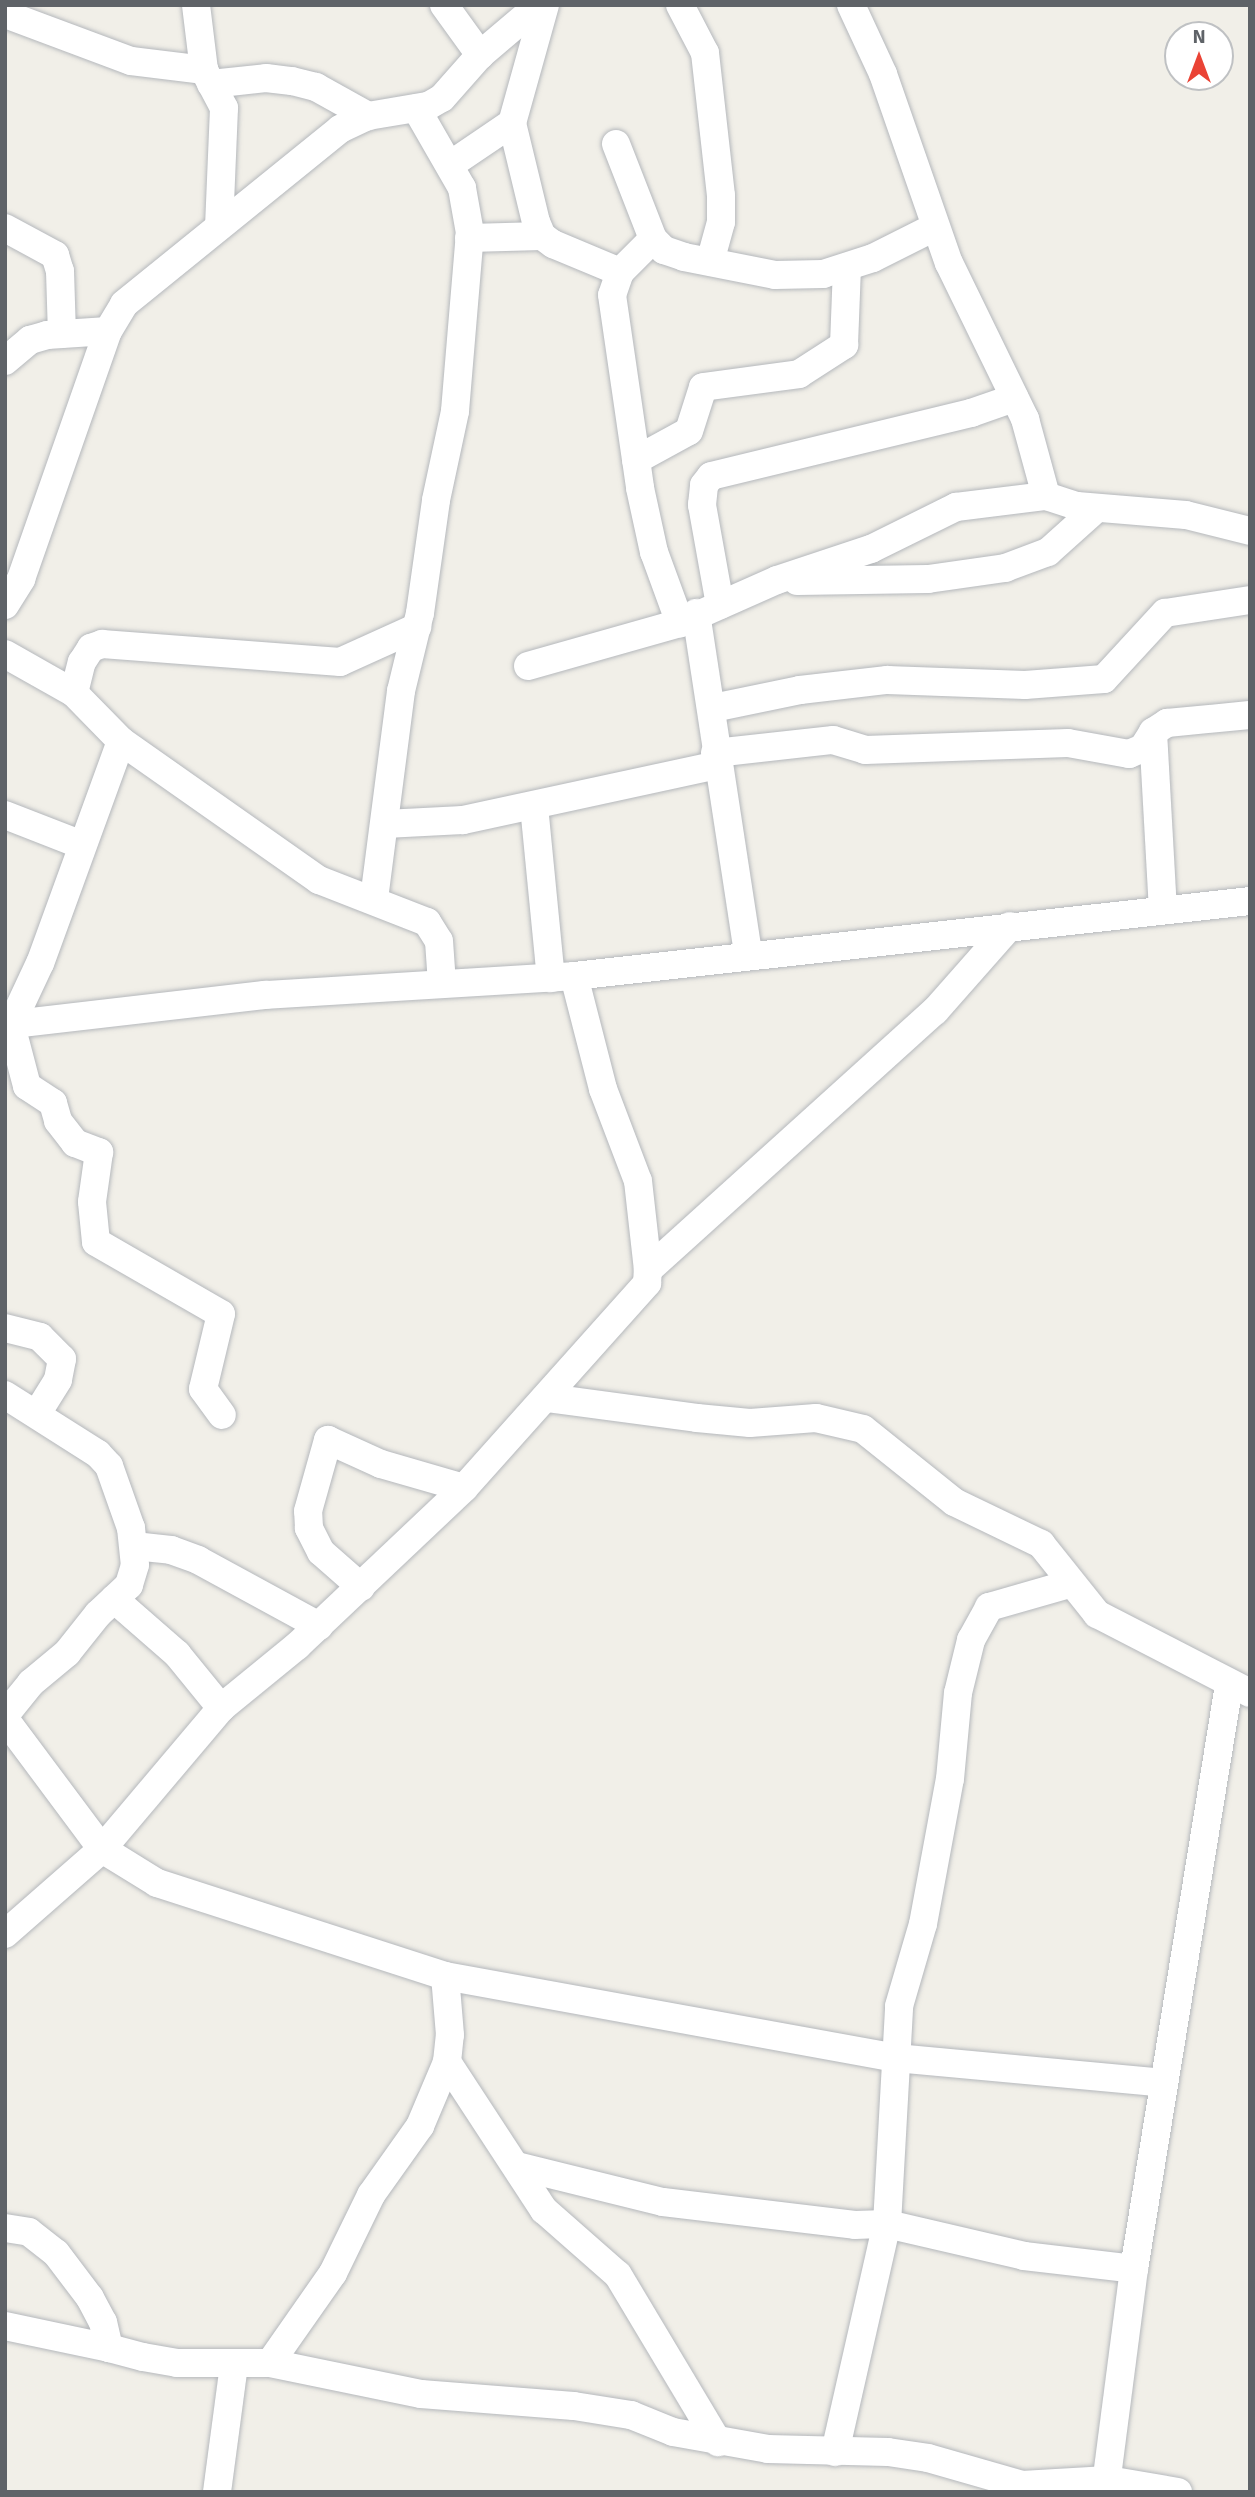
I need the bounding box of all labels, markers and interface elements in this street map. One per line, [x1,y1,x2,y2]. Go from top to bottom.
north arrow [1164,21,1234,91]
text: N [1192,25,1206,49]

